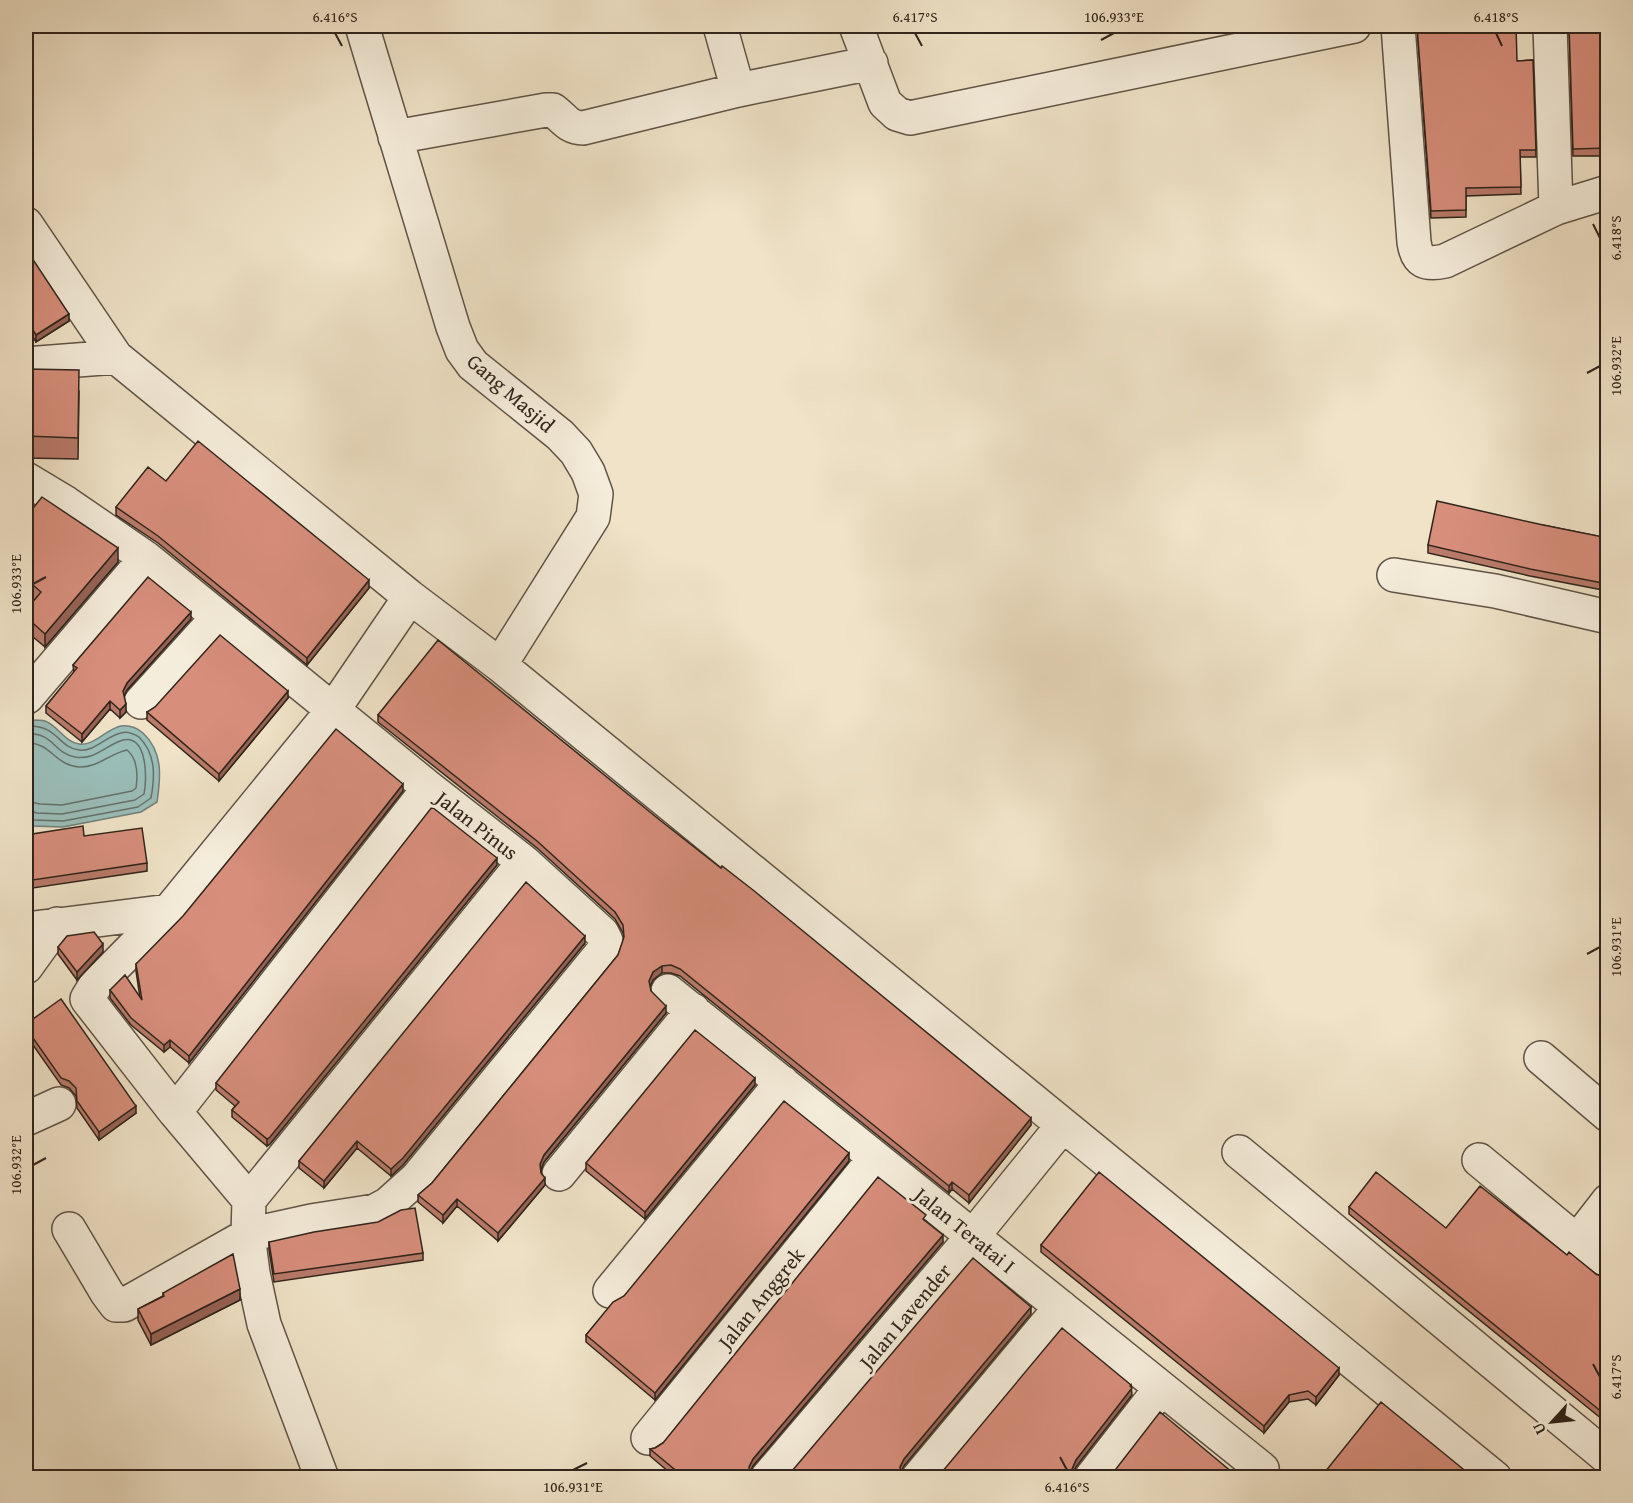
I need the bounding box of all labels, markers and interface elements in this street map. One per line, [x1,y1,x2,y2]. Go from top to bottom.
text: 6.416°S [312,6,358,27]
text: 6.417°S [892,6,938,27]
text: 106.933°E [1084,6,1144,27]
text: 6.418°S [1473,6,1519,27]
text: 6.418°S [1605,215,1626,261]
text: 106.932°E [1605,336,1626,396]
street label: Gang Masjid [460,346,562,440]
text: 106.933°E [5,554,26,614]
street label: Jalan Pinus [427,781,525,867]
text: 106.931°E [1605,917,1626,977]
text: 106.932°E [5,1135,26,1195]
street label: Jalan Teratai I [905,1178,1022,1281]
street label: Jalan Anggrek [708,1240,812,1358]
street label: Jalan Lavender [849,1256,959,1378]
text: 6.417°S [1605,1354,1626,1400]
north arrow [1522,1392,1582,1452]
text: U [1525,1418,1552,1439]
text: 106.931°E [543,1476,603,1497]
text: 6.416°S [1044,1476,1090,1497]

